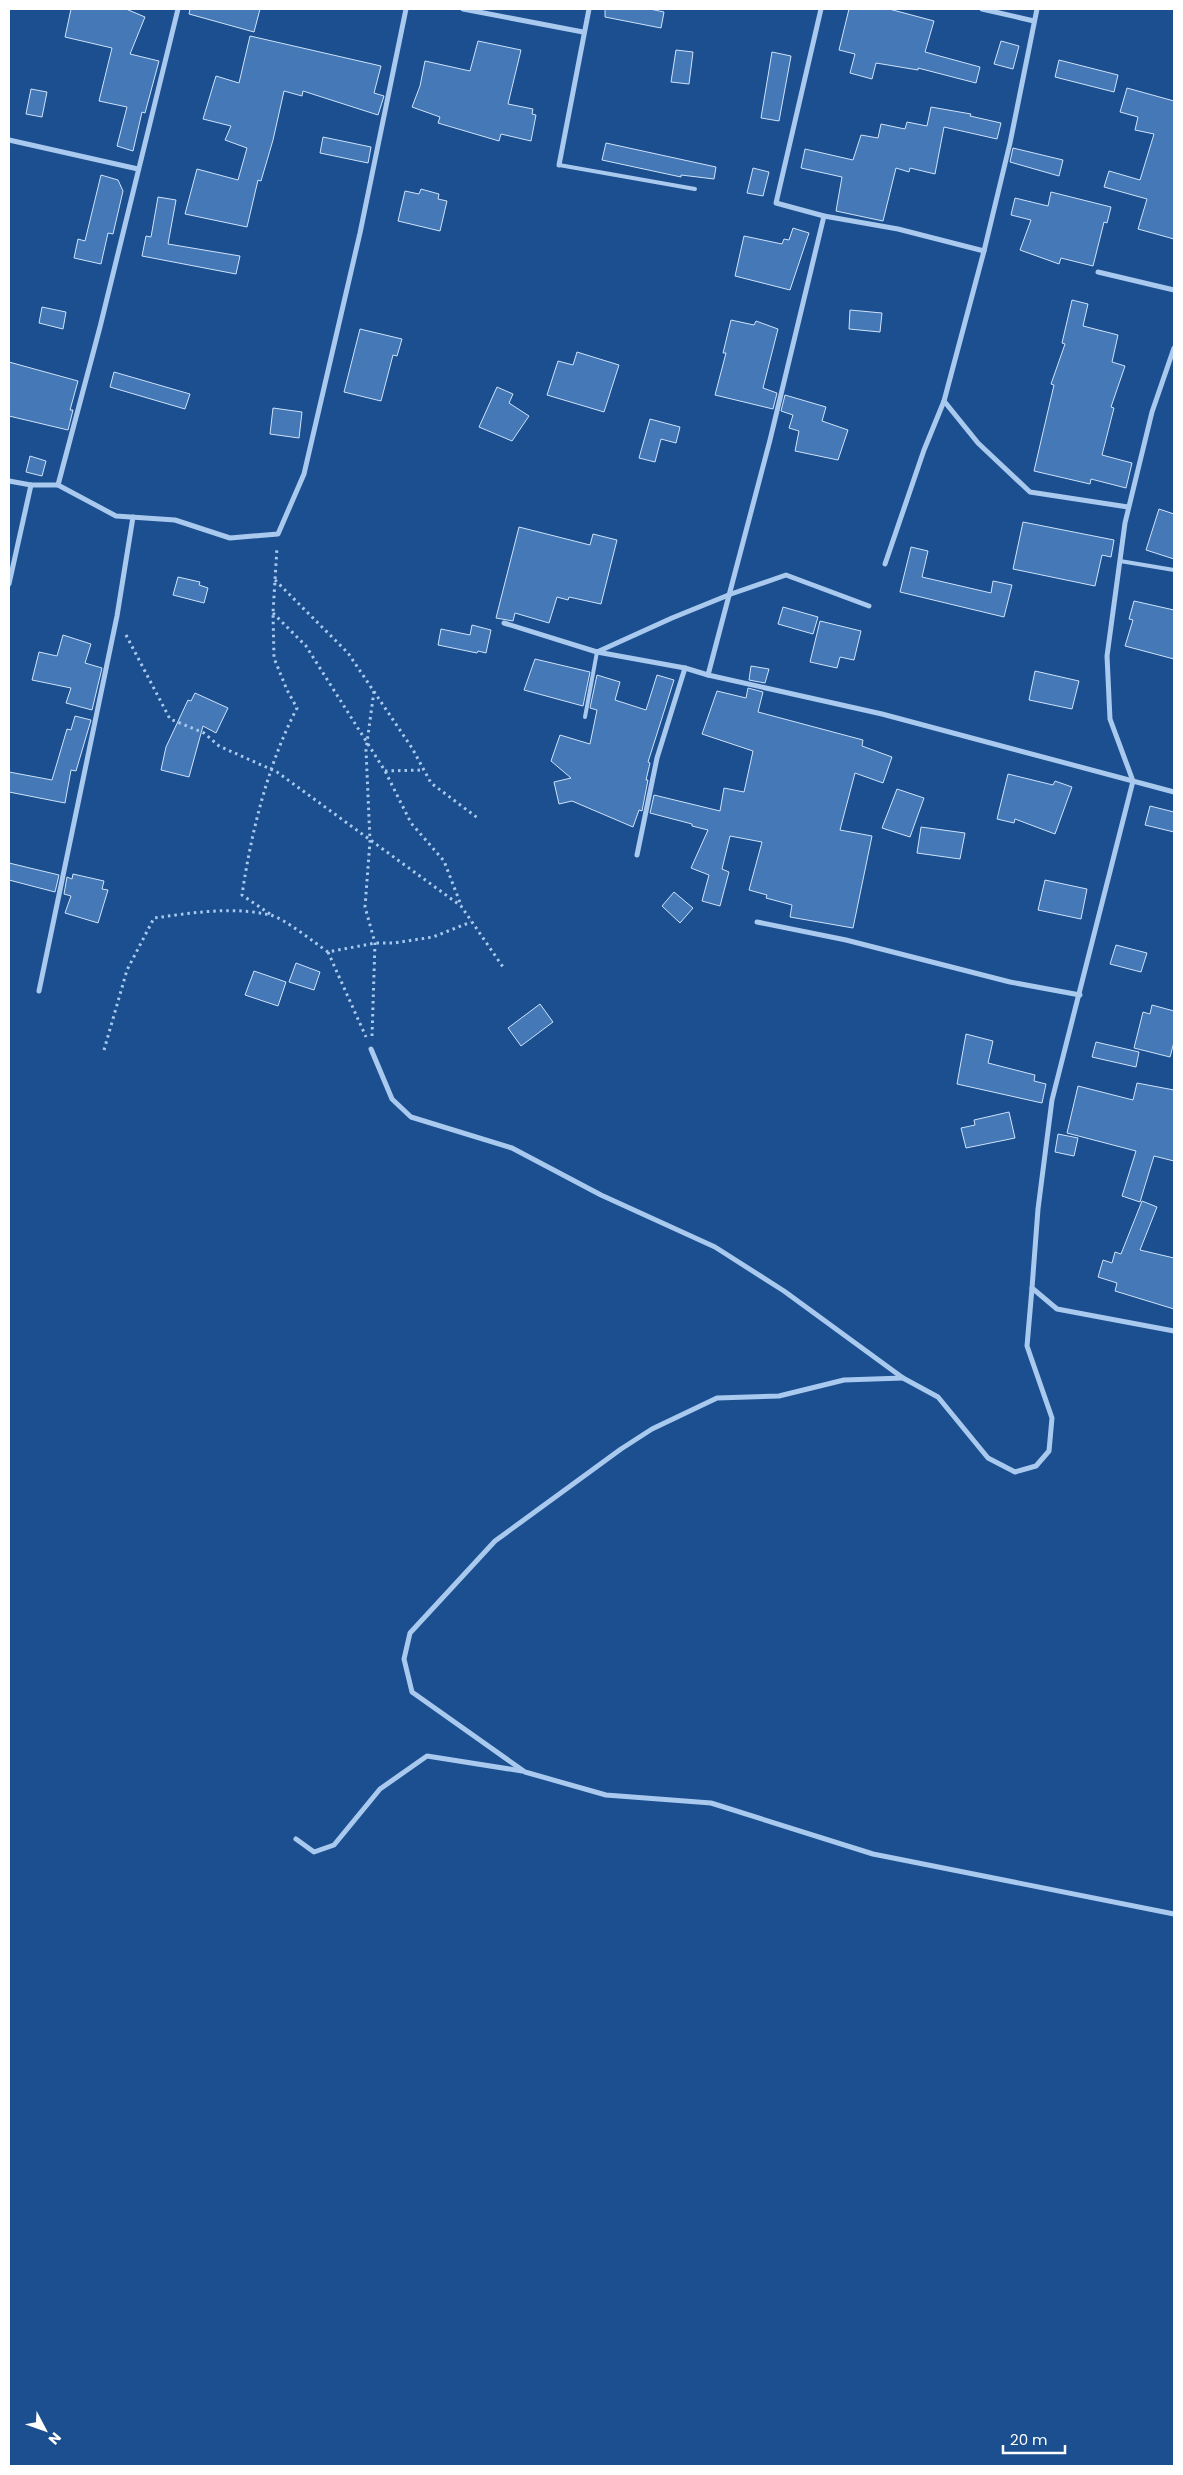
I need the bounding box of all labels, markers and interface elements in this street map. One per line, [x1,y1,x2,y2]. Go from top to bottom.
north arrow [20,2405,70,2455]
scale bar [1003,2422,1066,2454]
text: N [44,2428,66,2449]
text: 20 m [1010,2429,1048,2450]

